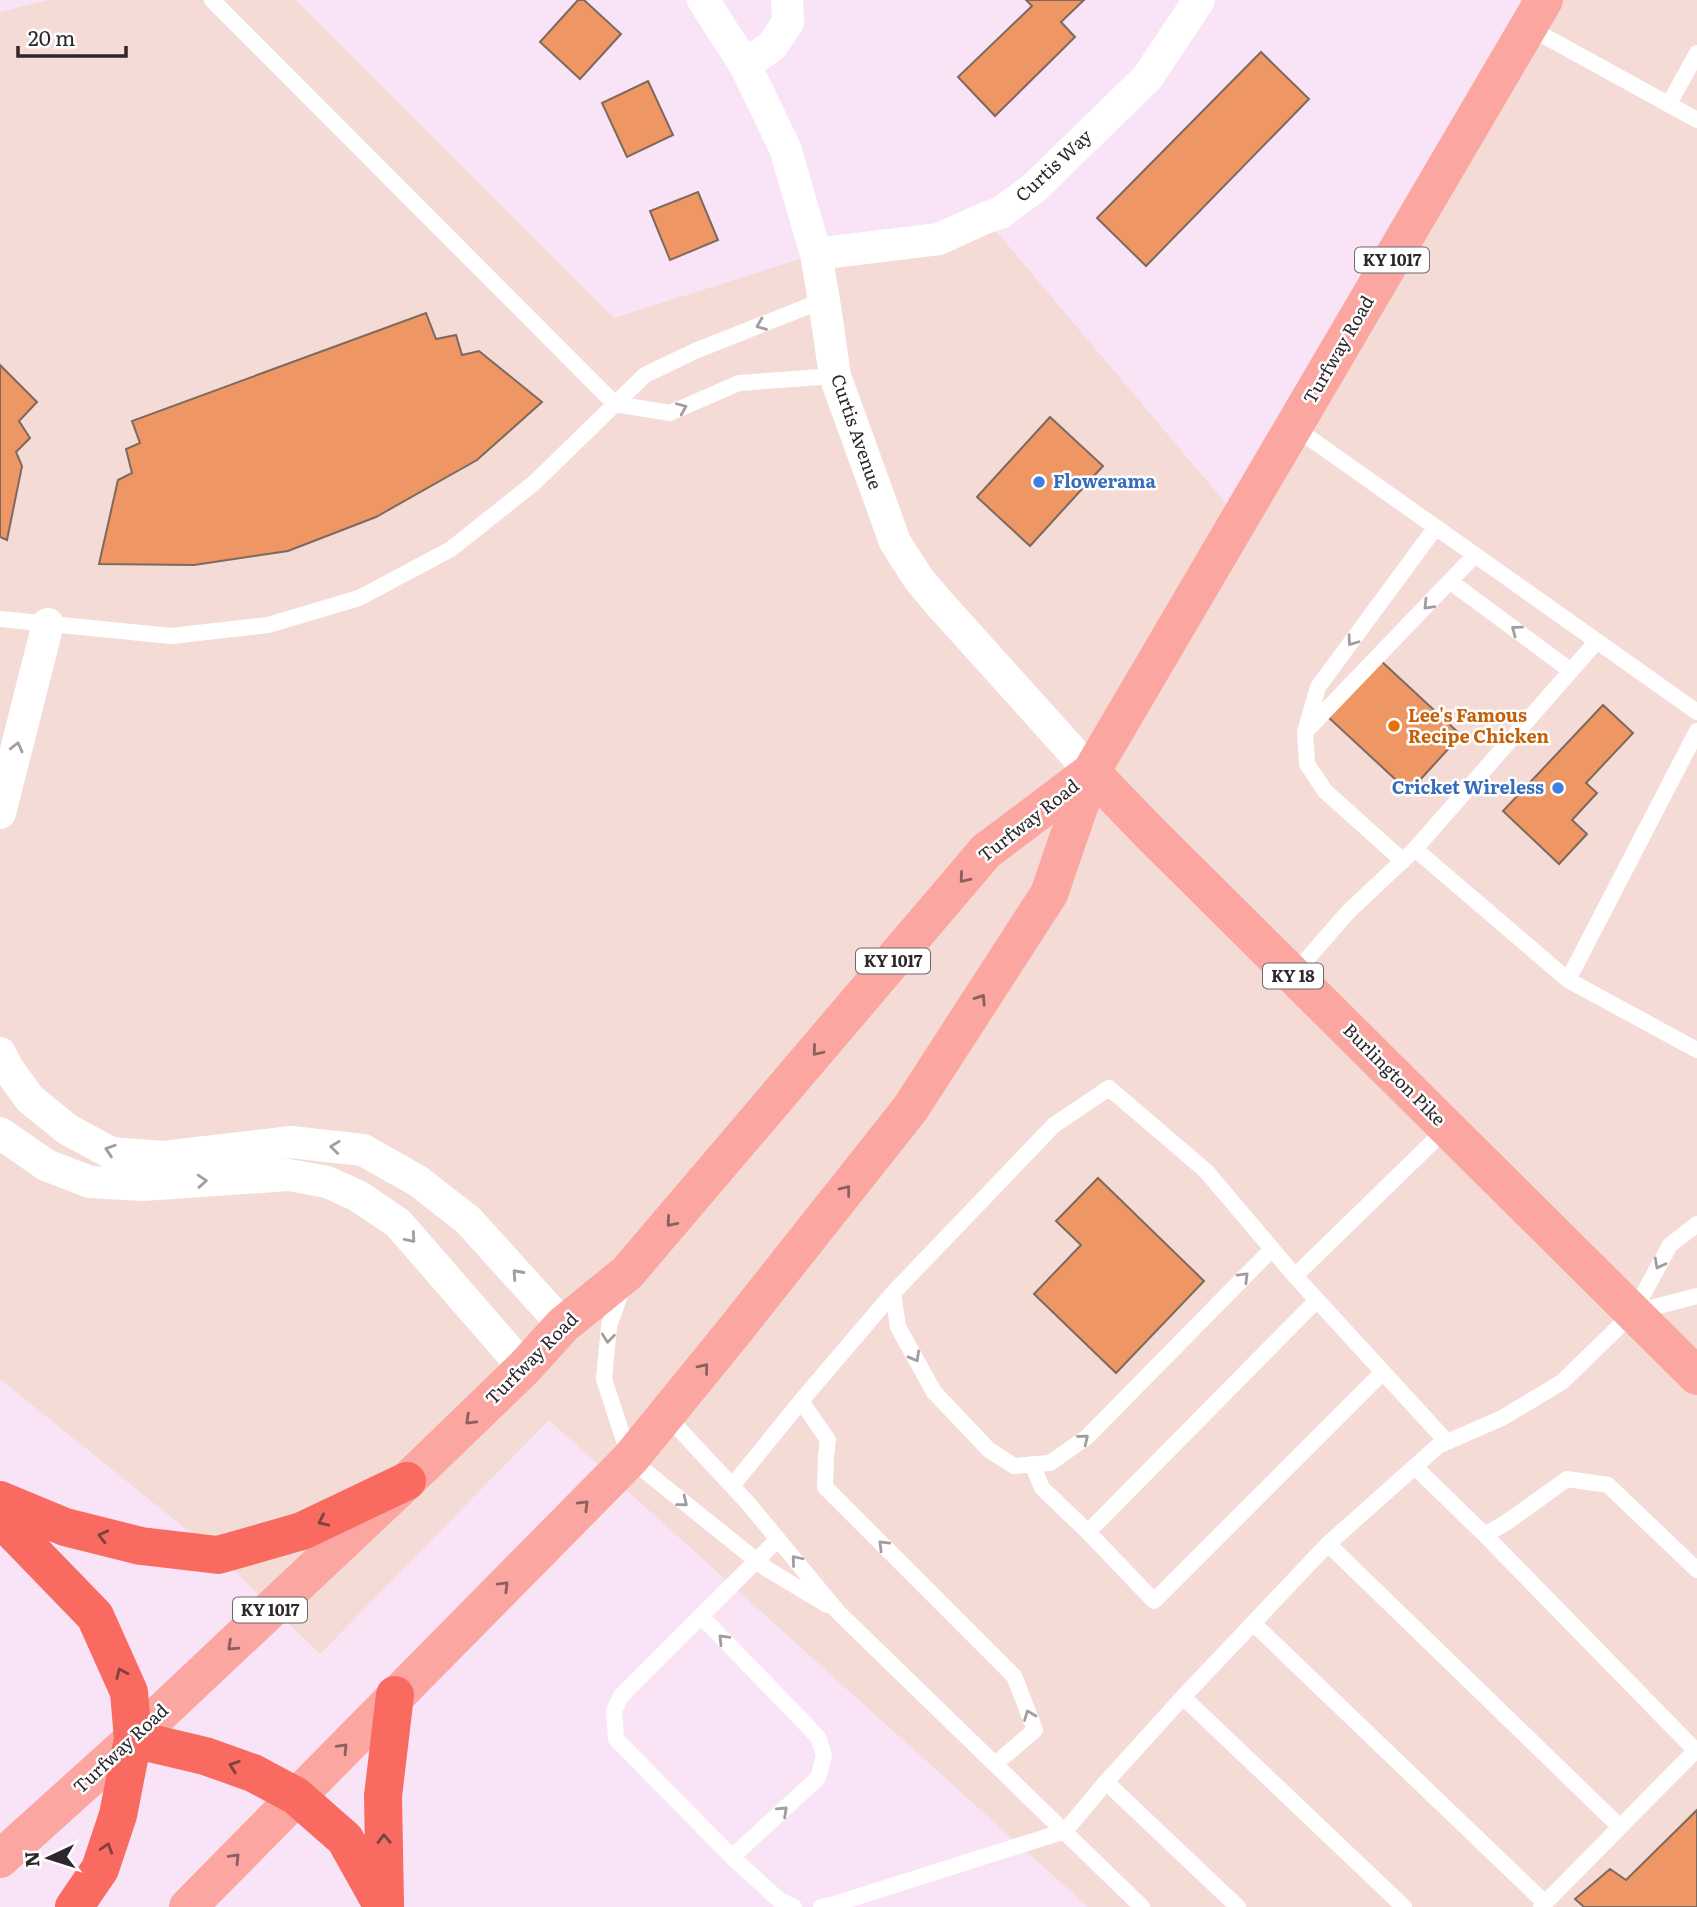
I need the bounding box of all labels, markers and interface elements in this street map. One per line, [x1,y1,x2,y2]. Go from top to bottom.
scale bar [18,14,126,58]
text: 20 m [28,21,75,52]
street label: Curtis Way [1009,122,1098,207]
road number: KY 1017 [1355,248,1429,272]
street label: Turfway Road [1296,290,1380,409]
one-way arrow [756,316,768,330]
street label: Curtis Avenue [825,370,890,493]
one-way arrow [674,402,687,416]
place label: Flowerama [1053,467,1156,494]
marker: Flowerama [1031,474,1047,490]
one-way arrow [1424,597,1437,610]
one-way arrow [1512,626,1524,638]
one-way arrow [1347,634,1360,646]
place label: Lee's Famous Recipe Chicken [1408,701,1549,749]
marker: Lee's Famous Recipe Chicken [1386,718,1402,734]
one-way arrow [9,741,23,753]
street label: Turfway Road [972,772,1084,868]
place label: Cricket Wireless [1392,773,1544,800]
marker: Cricket Wireless [1550,780,1566,796]
one-way arrow [959,870,972,882]
road number: KY 1017 [856,948,930,973]
road number: KY 18 [1263,964,1323,988]
one-way arrow [973,994,985,1007]
street label: Burlington Pike [1338,1017,1452,1131]
one-way arrow [813,1043,825,1056]
one-way arrow [329,1140,341,1155]
one-way arrow [104,1144,117,1158]
one-way arrow [197,1174,208,1189]
one-way arrow [838,1185,850,1198]
one-way arrow [667,1214,679,1227]
one-way arrow [403,1230,415,1243]
one-way arrow [1654,1257,1668,1269]
one-way arrow [513,1269,525,1282]
one-way arrow [1236,1273,1248,1285]
street label: Turfway Road [478,1305,583,1410]
one-way arrow [600,1332,615,1344]
one-way arrow [907,1350,920,1362]
one-way arrow [696,1363,708,1376]
one-way arrow [466,1411,479,1424]
one-way arrow [1076,1434,1088,1447]
one-way arrow [675,1494,688,1506]
one-way arrow [576,1500,589,1513]
one-way arrow [318,1513,330,1527]
one-way arrow [97,1530,109,1544]
one-way arrow [878,1540,891,1553]
one-way arrow [792,1556,804,1569]
one-way arrow [495,1581,508,1594]
road number: KY 1017 [233,1598,307,1622]
one-way arrow [719,1635,732,1648]
one-way arrow [227,1637,240,1650]
one-way arrow [115,1667,129,1680]
street label: Turfway Road [66,1697,174,1799]
one-way arrow [1024,1710,1038,1722]
one-way arrow [335,1743,348,1756]
one-way arrow [229,1760,241,1774]
one-way arrow [775,1807,788,1819]
north arrow [14,1823,84,1893]
one-way arrow [376,1833,391,1844]
one-way arrow [99,1843,113,1855]
text: N [17,1850,46,1868]
one-way arrow [227,1854,240,1867]

